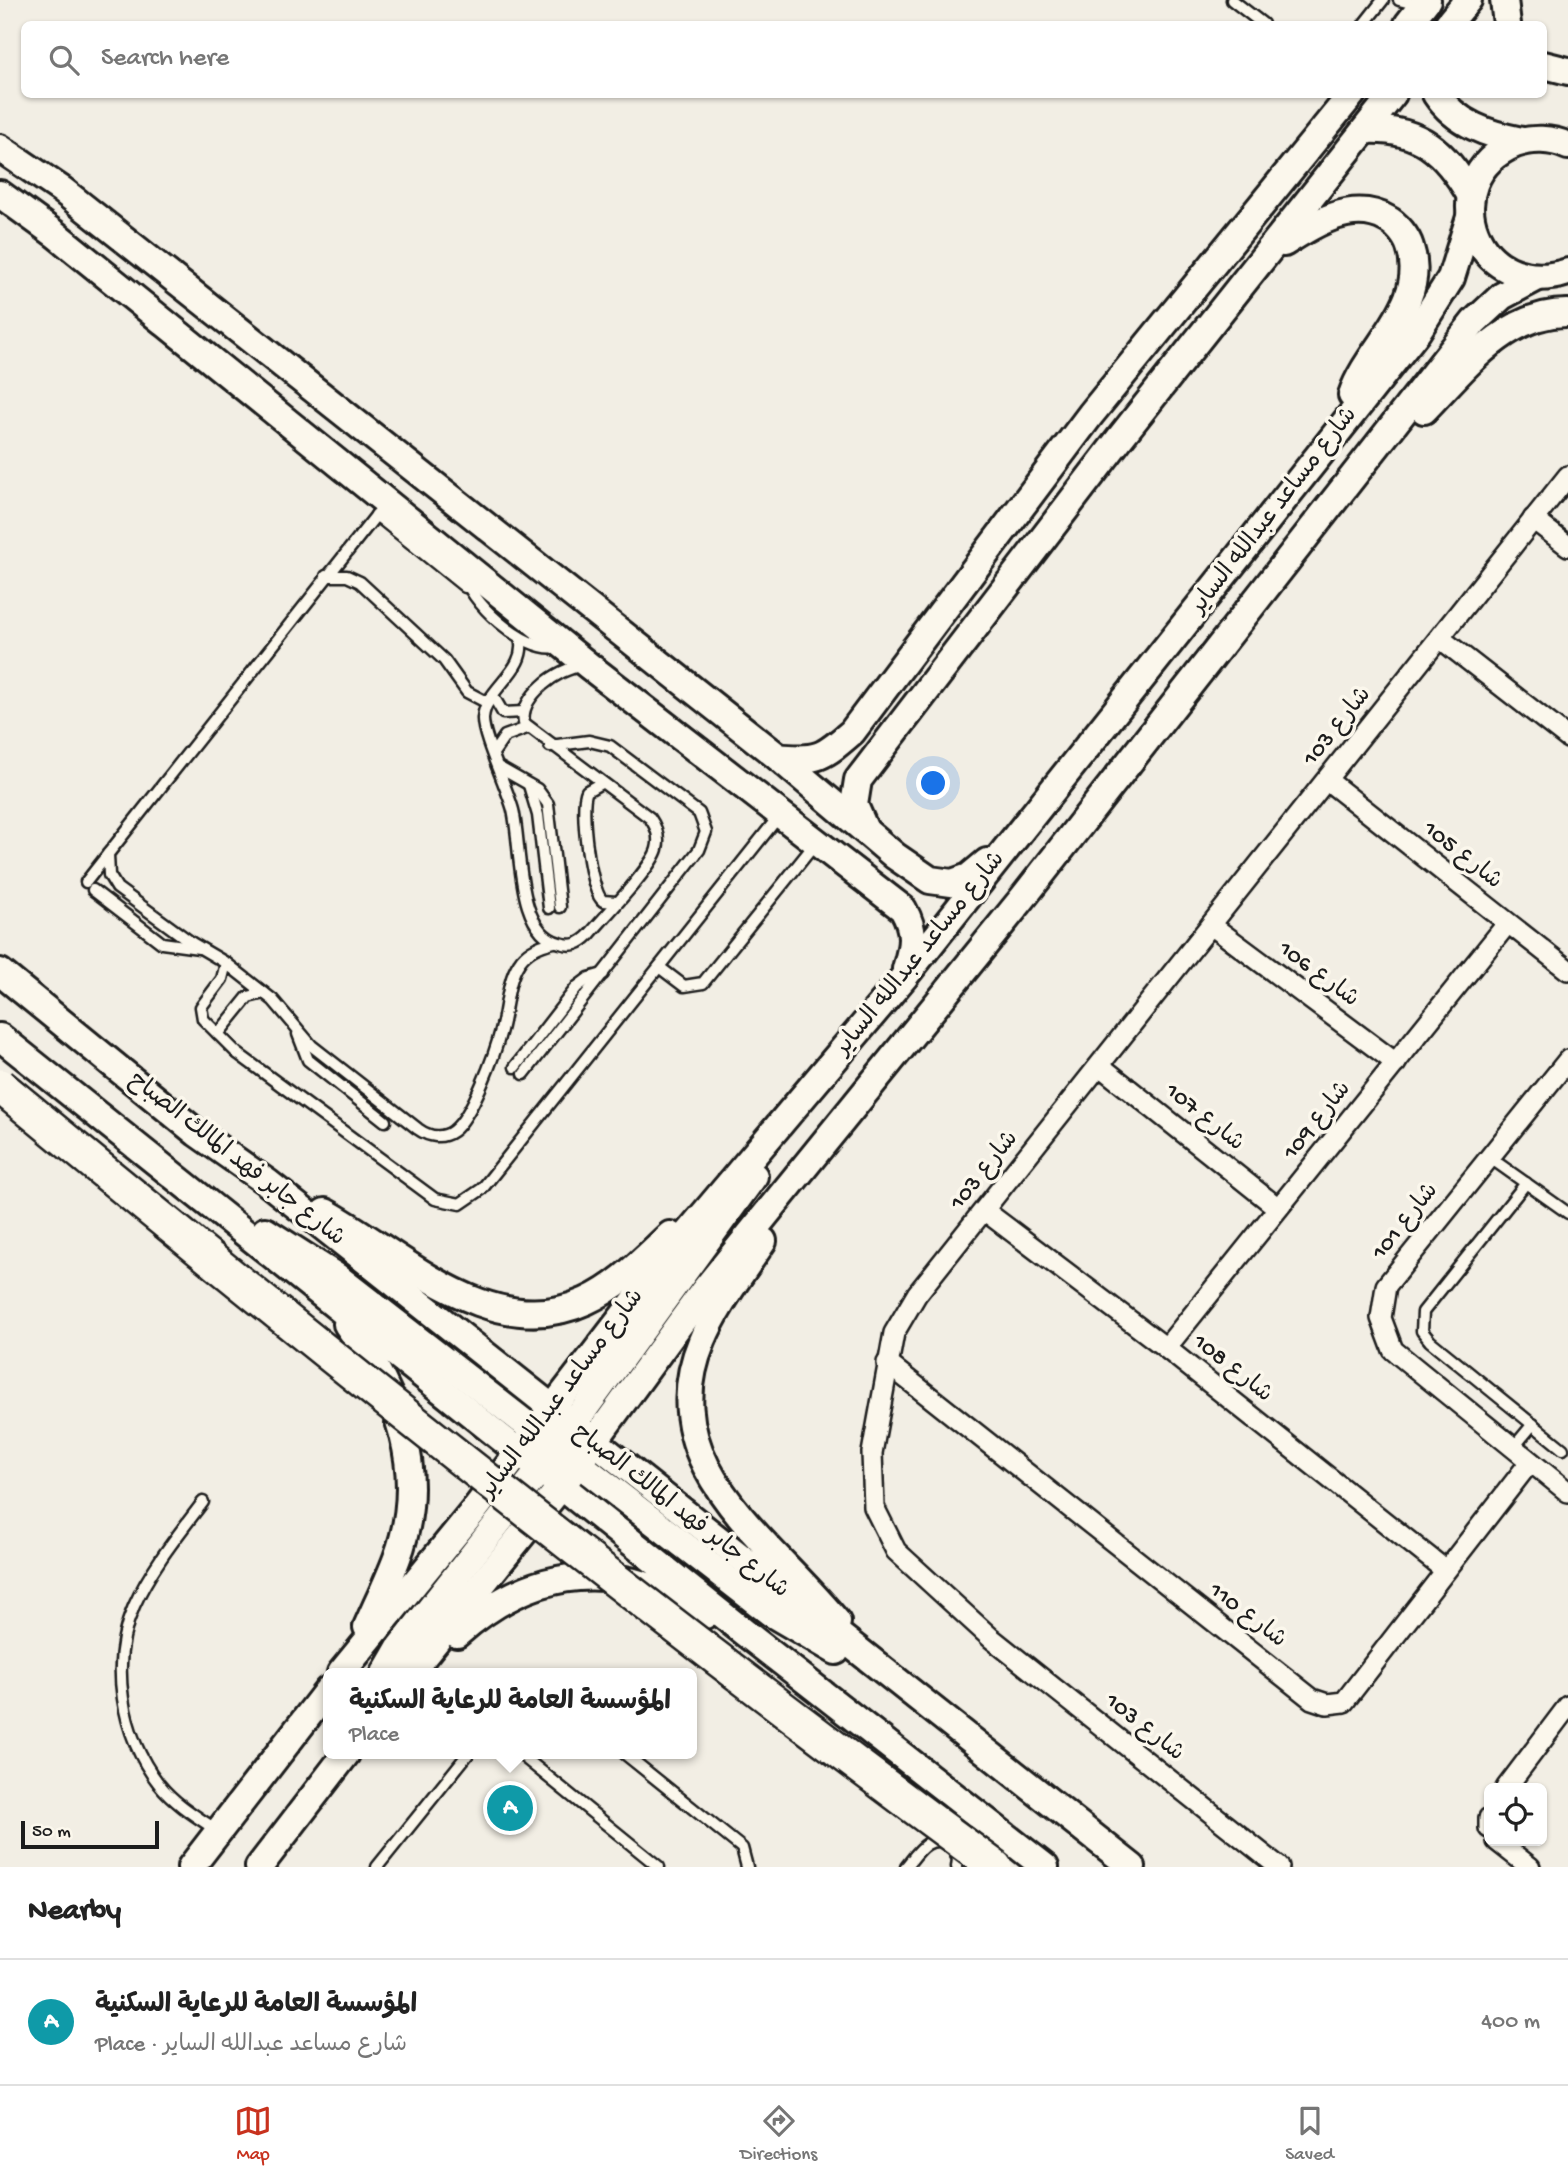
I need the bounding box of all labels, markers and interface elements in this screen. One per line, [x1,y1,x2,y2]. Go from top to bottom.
search box [21,21,1547,98]
icon: search [45,41,83,79]
text: Search here [101,44,229,75]
street label: شارع مساعد عبدالله الساير [1184,402,1365,622]
street label: شارع 103 [1297,682,1379,773]
your location [916,766,950,800]
street label: شارع 105 [1416,815,1507,897]
street label: شارع مساعد عبدالله الساير [828,846,1012,1063]
street label: شارع 106 [1271,935,1364,1015]
street label: شارع جابر فهد المالك الصباح [122,1066,350,1254]
street label: شارع 109 [1277,1076,1359,1167]
street label: شارع 107 [1158,1077,1249,1159]
street label: شارع 103 [944,1126,1026,1217]
street label: شارع 101 [1366,1178,1446,1267]
street label: شارع مساعد عبدالله الساير [474,1284,651,1506]
street label: شارع 108 [1186,1327,1278,1410]
street label: شارع جابر فهد المالك الصباح [566,1418,794,1606]
street label: شارع 110 [1202,1576,1292,1655]
popup [323,1668,697,1759]
street label: شارع 103 [1098,1687,1189,1769]
text: المؤسسة العامة للرعاية السكنية [349,1688,671,1719]
text: Place [349,1722,399,1749]
pin: A [487,1782,533,1834]
map controls [1484,1783,1547,1846]
button: locate [1484,1783,1547,1846]
scale bar [21,1818,159,1850]
text: 50 m [32,1821,71,1844]
text: Nearby [28,1895,121,1930]
text: المؤسسة العامة للرعاية السكنية [95,1991,417,2022]
text: A [44,2009,58,2036]
text: 400 m [1481,2009,1540,2036]
text: Place · شارع مساعد عبدالله الساير [95,2032,407,2059]
tab: Map [234,2102,272,2167]
tab: Directions [740,2102,817,2167]
tab: Saved [1285,2102,1334,2167]

